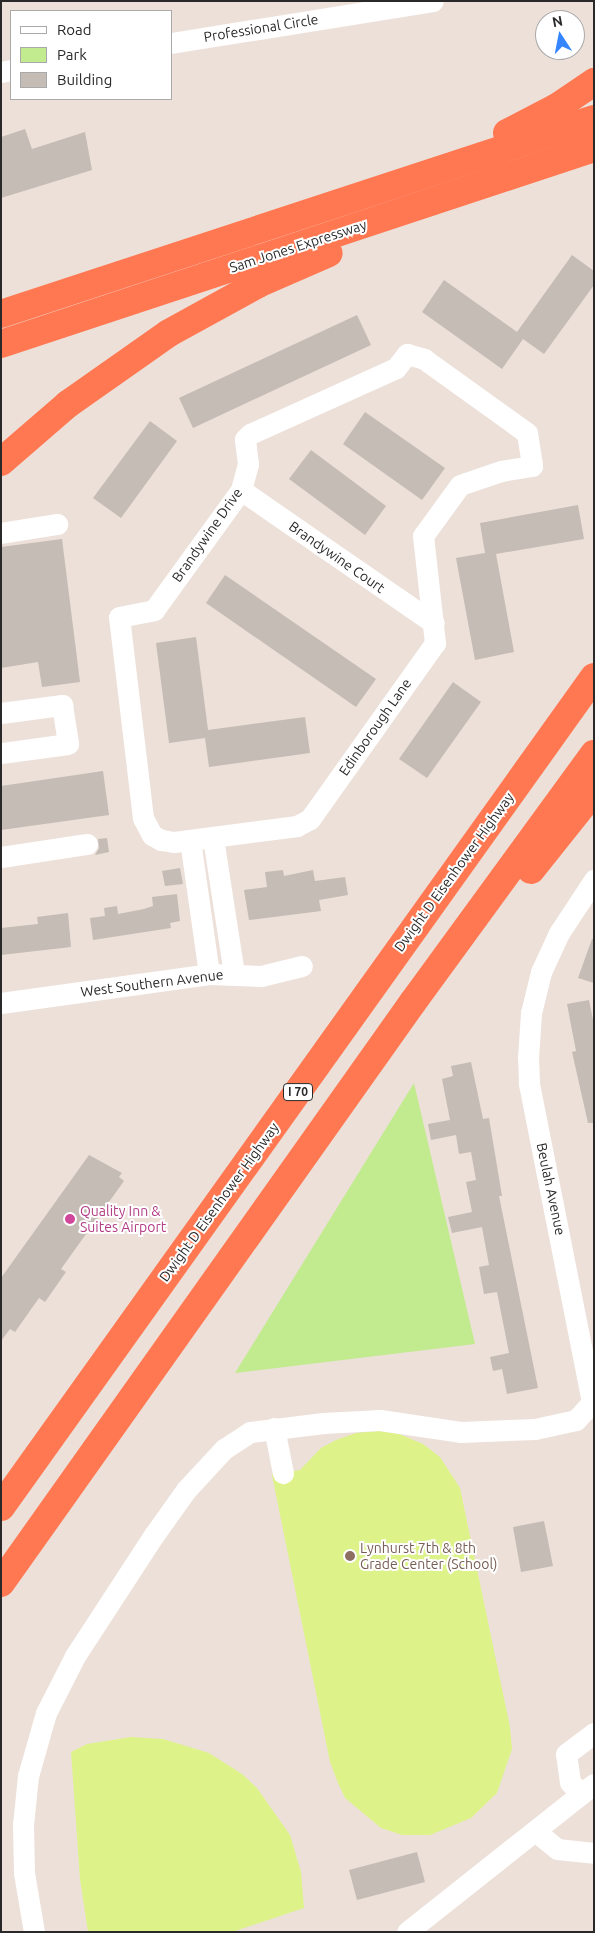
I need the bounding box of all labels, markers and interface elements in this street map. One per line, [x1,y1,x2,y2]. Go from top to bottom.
legend [10,10,172,100]
north arrow [535,10,585,60]
street label: Professional Circle [202,11,320,45]
text: N [551,12,564,30]
text: Road [57,21,92,38]
text: Park [57,46,87,63]
text: Building [57,71,112,88]
street label: Sam Jones Expressway [227,216,369,276]
street label: Brandywine Drive [168,485,246,585]
street label: Brandywine Court [286,518,388,596]
street label: Edinborough Lane [335,675,415,779]
street label: Dwight D Eisenhower Highway [391,789,517,955]
street label: West Southern Avenue [80,966,224,1000]
road number: I 70 [283,1082,313,1102]
street label: Dwight D Eisenhower Highway [156,1119,282,1285]
street label: Beulah Avenue [533,1141,569,1237]
place label: Quality Inn & Suites Airport [80,1203,166,1236]
marker: Quality Inn & Suites Airport [64,1213,76,1225]
place label: Lynhurst 7th & 8th Grade Center (School) [360,1540,497,1572]
marker: Lynhurst 7th & 8th Grade Center (School) [344,1550,356,1562]

